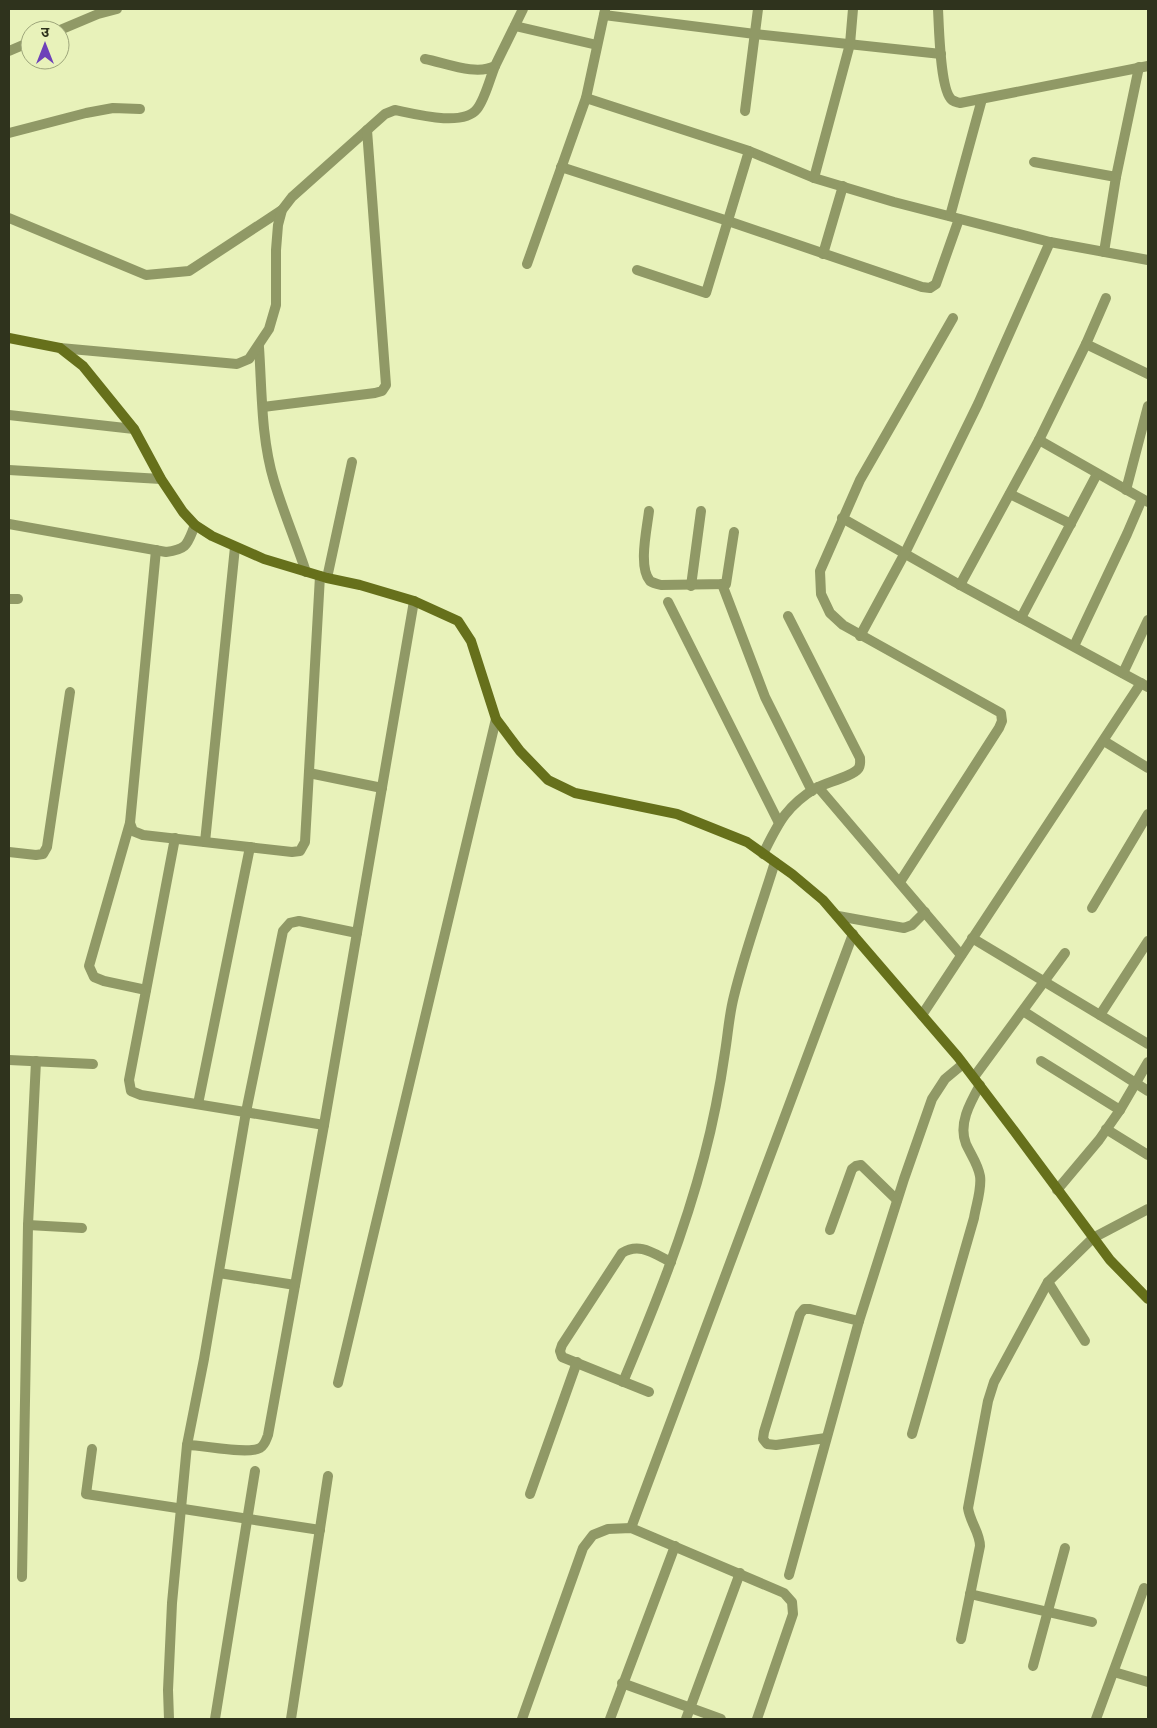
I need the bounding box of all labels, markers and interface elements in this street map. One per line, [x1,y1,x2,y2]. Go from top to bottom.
north arrow [20,20,70,70]
text: उ [41,23,50,40]

